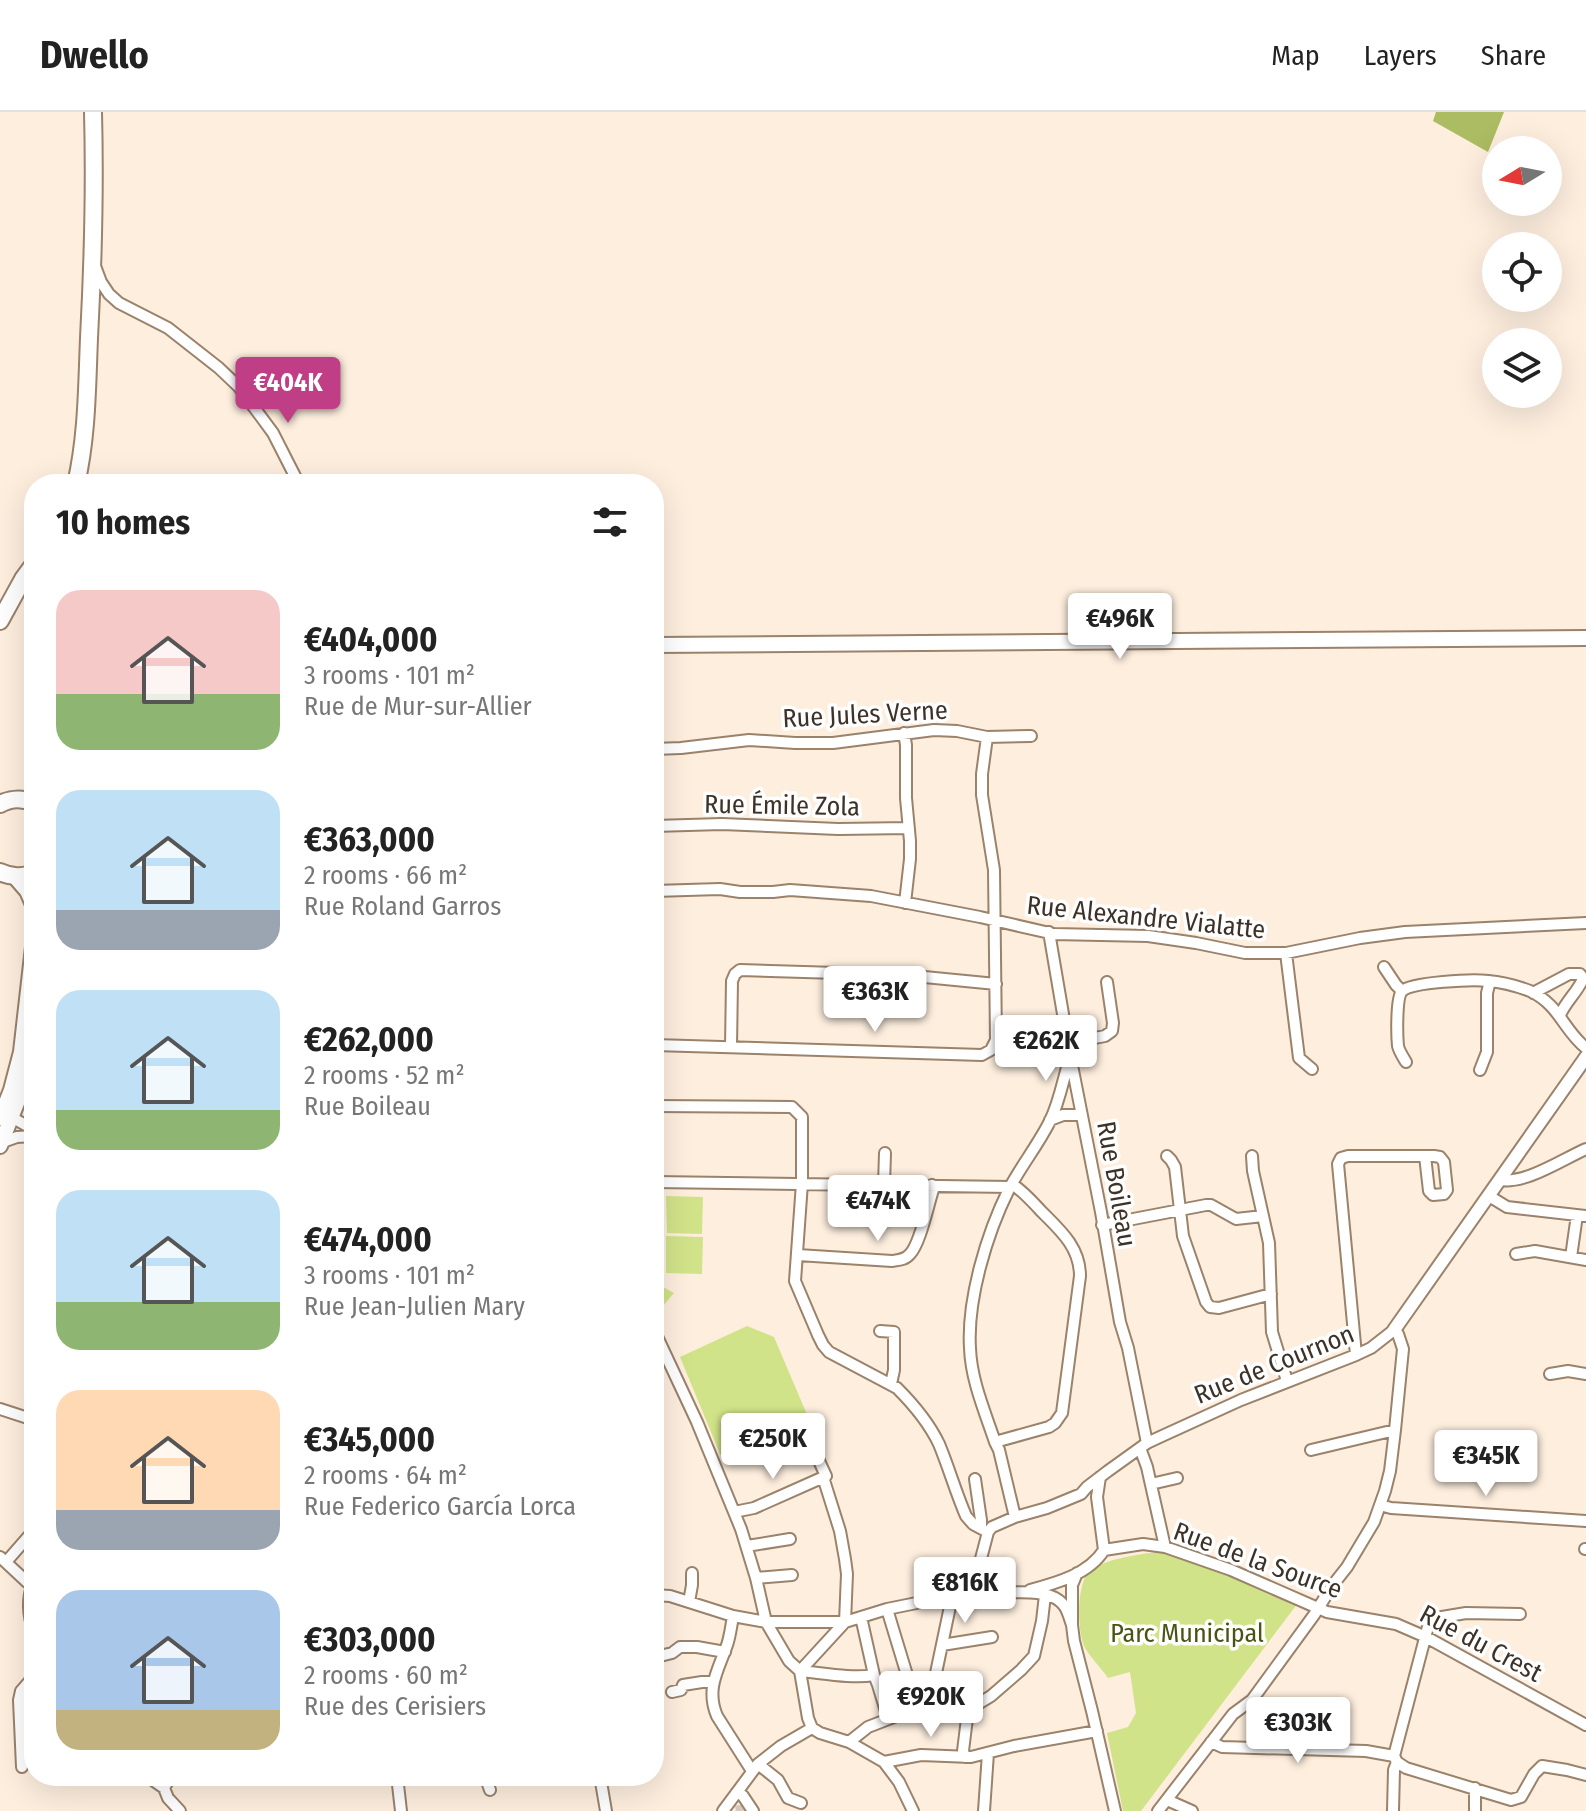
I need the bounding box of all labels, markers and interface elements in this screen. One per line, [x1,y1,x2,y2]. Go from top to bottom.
text: Dwello [40,32,149,78]
text: Map [1271,39,1320,72]
text: Layers [1364,39,1437,72]
text: Share [1481,39,1546,72]
north arrow [1482,136,1562,216]
map controls [1482,136,1562,408]
button: locate [1482,232,1562,312]
button: layers [1482,328,1562,408]
pin: €404K [232,357,344,425]
text: €404K [253,367,323,398]
icon: filters [588,500,632,544]
text: 10 homes [56,502,190,543]
pin: €496K [1064,593,1176,661]
text: €496K [1086,603,1154,634]
text: €404,000 [304,619,438,660]
icon: home [120,622,216,718]
text: 3 rooms · 101 m² [304,660,475,691]
text: Rue de Mur-sur-Allier [304,691,532,722]
street label: Rue Jules Verne [782,695,948,734]
street label: Rue Émile Zola [704,789,860,822]
text: €363,000 [304,819,435,860]
icon: home [120,822,216,918]
text: 2 rooms · 66 m² [304,860,467,891]
street label: Rue Alexandre Vialatte [1025,890,1267,945]
text: Rue Roland Garros [304,891,501,922]
pin: €363K [819,966,931,1034]
text: €363K [841,976,909,1007]
pin: €262K [990,1015,1102,1083]
text: €262,000 [304,1019,434,1060]
icon: home [120,1022,216,1118]
text: €262K [1013,1025,1079,1056]
text: 2 rooms · 52 m² [304,1060,465,1091]
text: Rue Boileau [304,1091,431,1122]
street label: Rue Boileau [1090,1119,1143,1249]
pin: €474K [822,1175,934,1243]
text: €474K [846,1185,910,1216]
text: €474,000 [304,1219,432,1260]
icon: home [120,1222,216,1318]
text: 3 rooms · 101 m² [304,1260,475,1291]
text: Rue Jean-Julien Mary [304,1291,525,1322]
street label: Rue de Cournon [1190,1318,1359,1411]
pin: €250K [717,1413,829,1481]
text: €345,000 [304,1419,435,1460]
icon: home [120,1422,216,1518]
text: €250K [739,1423,807,1454]
pin: €345K [1430,1430,1542,1498]
text: €345K [1452,1440,1520,1471]
text: 2 rooms · 64 m² [304,1460,467,1491]
text: Rue Federico García Lorca [304,1491,576,1522]
street label: Rue de la Source [1169,1516,1346,1605]
pin: €816K [909,1557,1021,1625]
text: €816K [932,1567,998,1598]
street label: Rue du Crest [1414,1598,1548,1689]
park label: Parc Municipal [1110,1618,1264,1649]
text: €303,000 [304,1619,436,1660]
icon: home [120,1622,216,1718]
text: 2 rooms · 60 m² [304,1660,468,1691]
pin: €920K [875,1671,987,1739]
text: €920K [897,1681,965,1712]
text: Rue des Cerisiers [304,1691,486,1722]
pin: €303K [1242,1697,1354,1765]
text: €303K [1264,1707,1332,1738]

